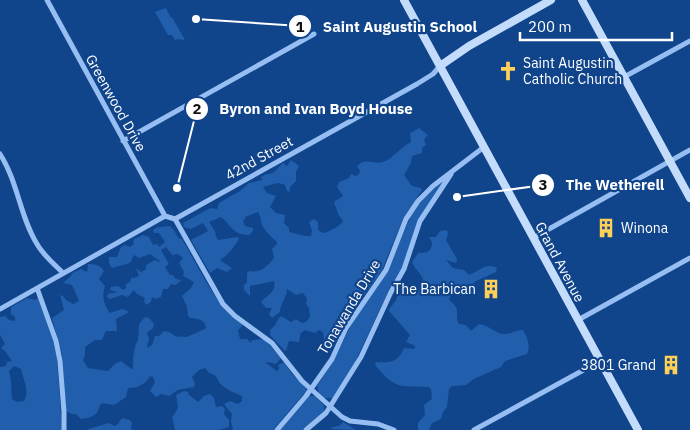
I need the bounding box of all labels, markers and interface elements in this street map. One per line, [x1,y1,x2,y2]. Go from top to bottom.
scale bar [520,10,672,42]
callout: Saint Augustin School [288,11,487,41]
text: 1 [295,17,305,36]
text: Saint Augustin School [323,17,478,36]
text: 200 m [528,17,572,36]
street label: Greenwood Drive [82,51,150,155]
place label: Saint Augustin Catholic Church [523,54,622,88]
church icon: Saint Augustin Catholic Church [497,60,519,82]
callout: Byron and Ivan Boyd House [184,94,422,124]
text: 2 [192,99,202,118]
text: Byron and Ivan Boyd House [219,99,413,118]
street label: 42nd Street [222,132,296,184]
callout: The Wetherell [531,170,675,200]
text: 3 [538,175,548,194]
text: The Wetherell [566,175,665,194]
building icon: Winona [595,217,617,239]
street label: Grand Avenue [531,219,589,306]
place label: Winona [621,219,669,237]
street label: Tonawanda Drive [314,256,385,358]
building icon: The Barbican [480,278,502,300]
place label: The Barbican [393,280,476,298]
building icon: 3801 Grand [660,354,682,376]
place label: 3801 Grand [581,356,656,374]

